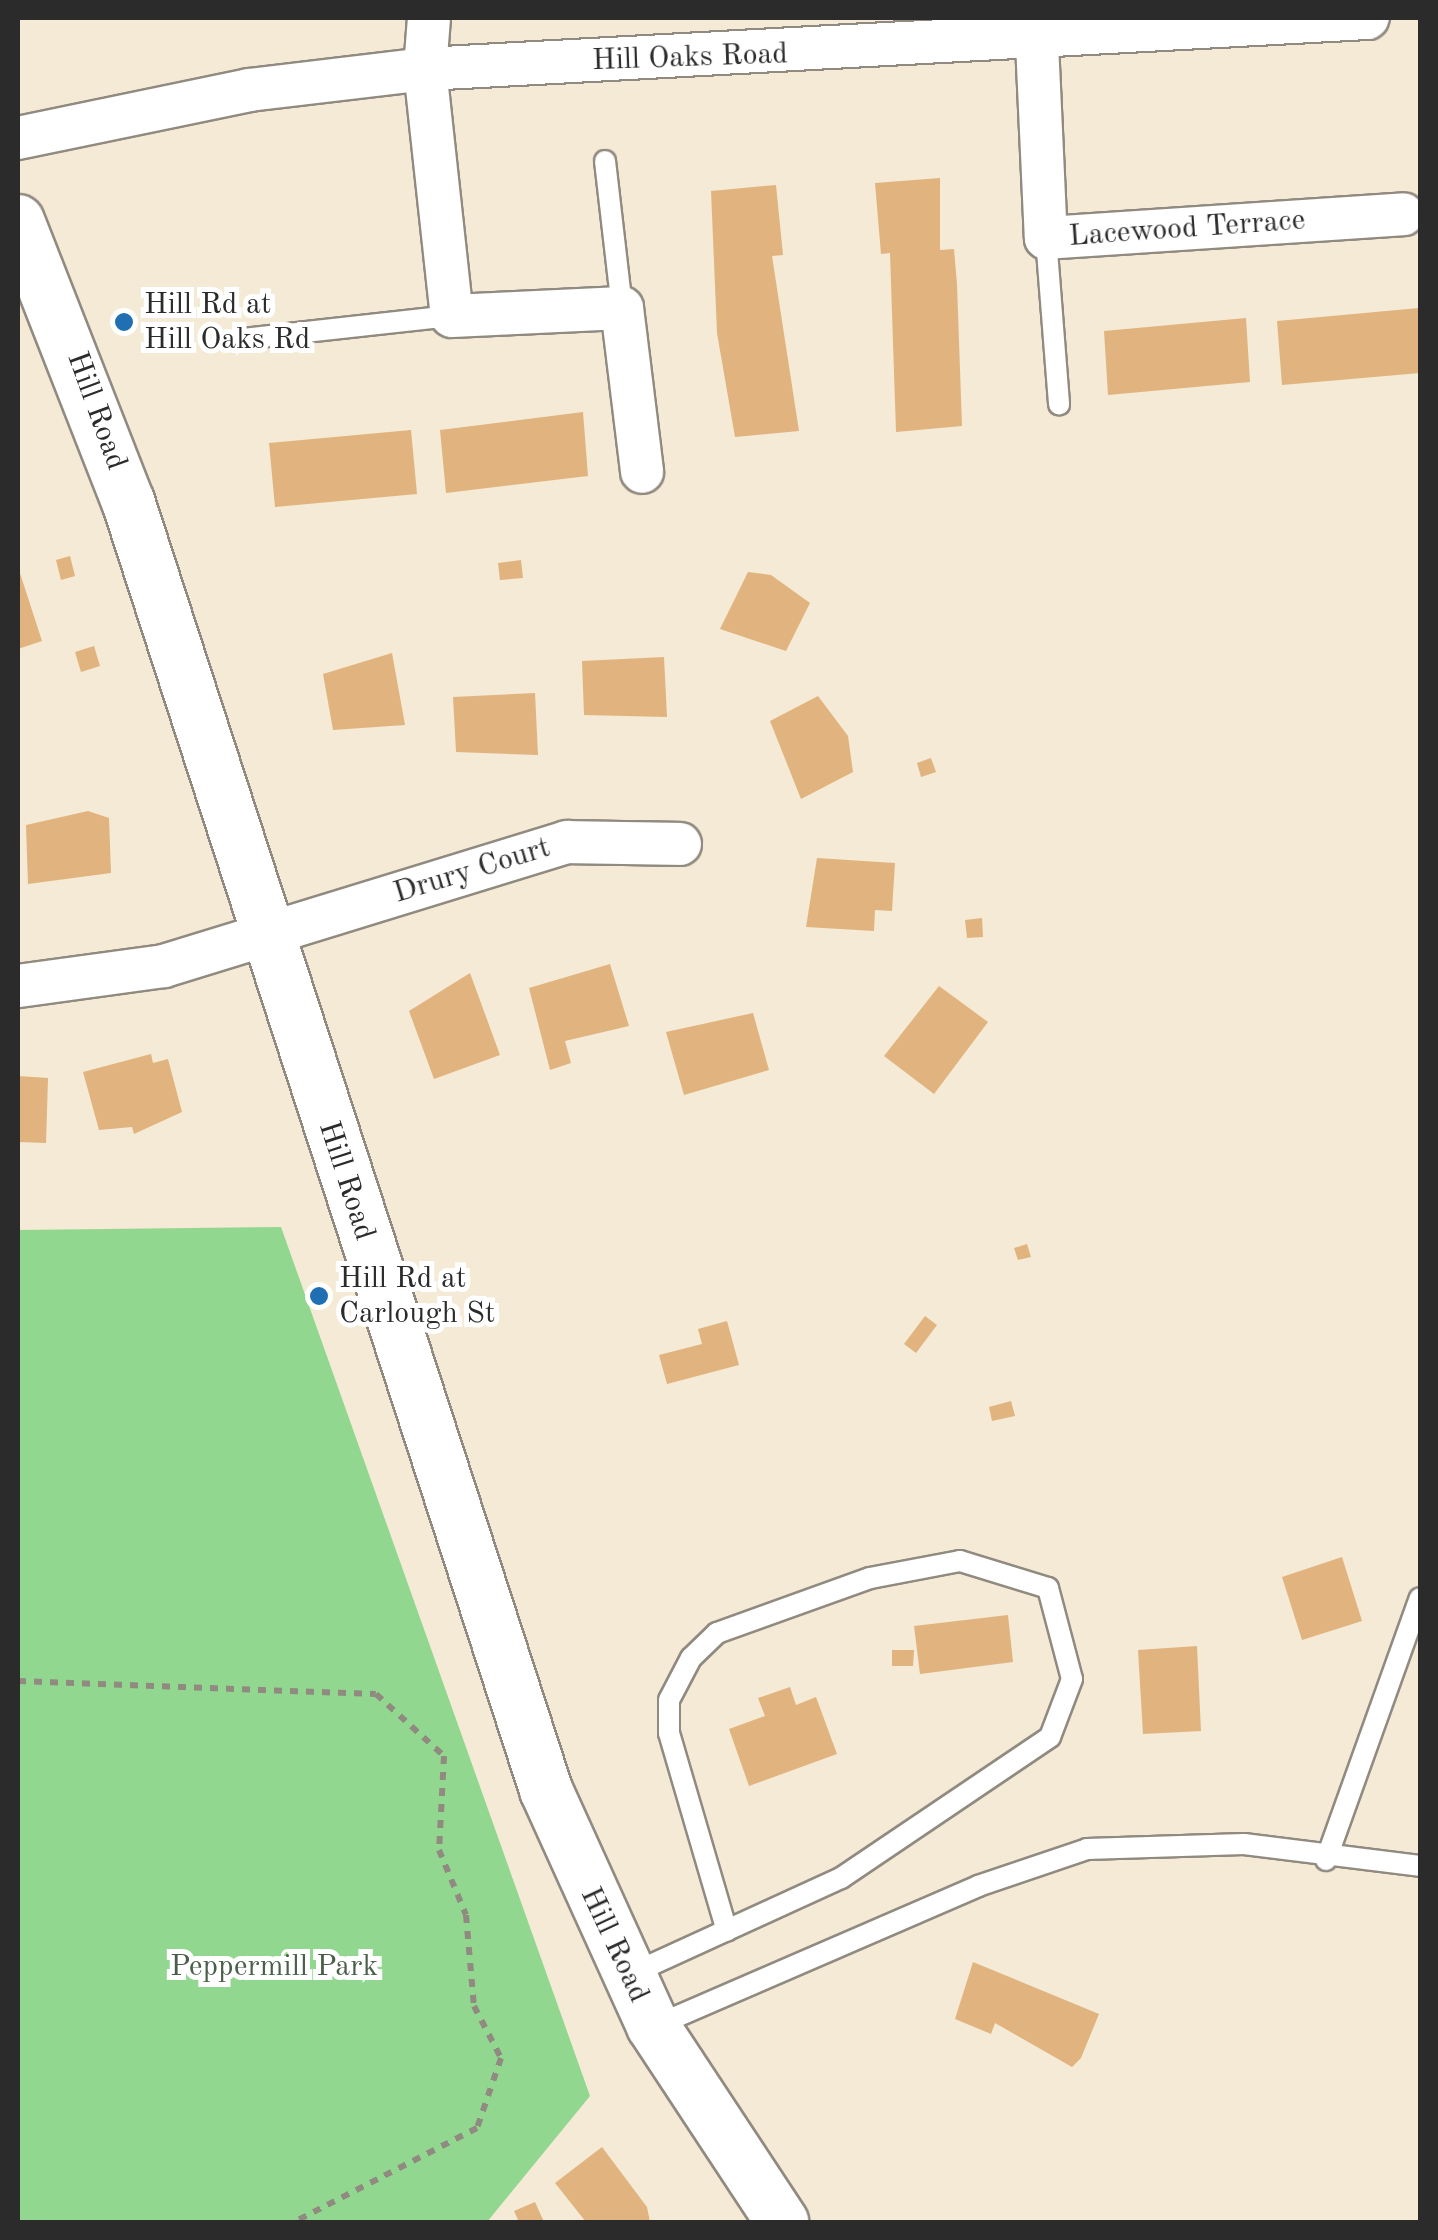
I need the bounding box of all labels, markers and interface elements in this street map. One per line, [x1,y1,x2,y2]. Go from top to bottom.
street label: Hill Oaks Road [591,37,789,79]
street label: Lacewood Terrace [1068,203,1306,255]
place label: Hill Rd at Hill Oaks Rd [144,287,310,358]
marker: Hill Rd at Hill Oaks Rd [113,311,135,333]
street label: Hill Road [58,347,134,475]
street label: Drury Court [389,830,555,912]
street label: Hill Road [310,1117,382,1245]
place label: Hill Rd at Carlough St [339,1261,495,1332]
marker: Hill Rd at Carlough St [308,1285,330,1307]
street label: Hill Road [572,1882,656,2008]
park label: Peppermill Park [170,1949,378,1985]

